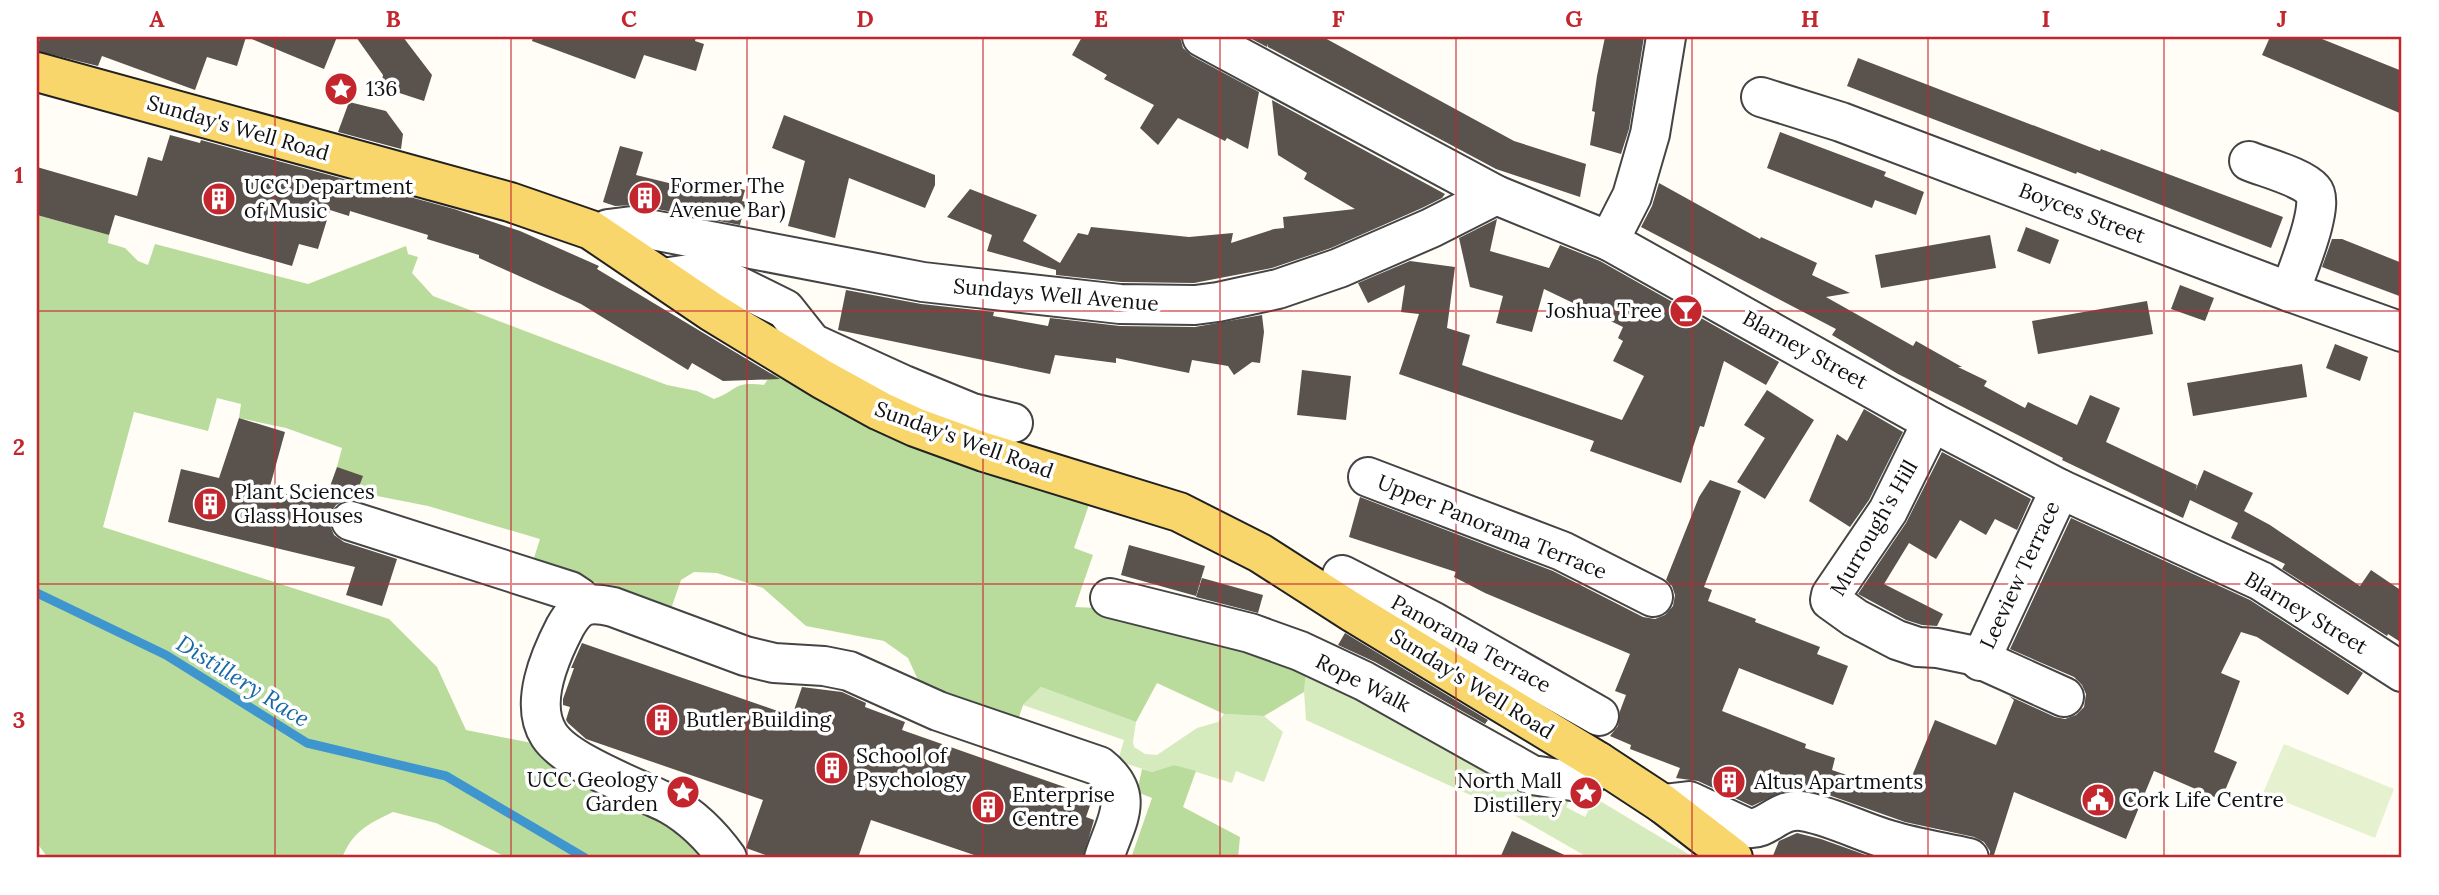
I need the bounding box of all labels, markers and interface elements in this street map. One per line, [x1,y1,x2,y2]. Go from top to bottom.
text: A [149,4,165,33]
text: B [385,4,401,33]
text: C [621,4,637,33]
text: D [856,4,874,33]
text: E [1094,4,1108,33]
text: F [1331,4,1345,33]
text: G [1565,4,1583,33]
text: H [1801,4,1819,33]
text: I [2042,4,2050,33]
text: J [2277,4,2287,33]
place icon: 136 [322,70,360,108]
place label: 136 [366,75,397,102]
street label: Sunday's Well Road [144,89,332,166]
text: 1 [14,160,24,189]
place label: Former The Avenue Bar) [669,172,786,223]
place label: UCC Department of Music [244,173,414,224]
street label: Boyces Street [2015,176,2150,249]
building icon: Former The Avenue Bar) [626,179,664,217]
building icon: UCC Department of Music [200,180,238,218]
street label: Sundays Well Avenue [952,272,1160,317]
bar icon: Joshua Tree [1667,292,1705,330]
place label: Joshua Tree [1545,297,1662,324]
street label: Blarney Street [1738,304,1873,395]
street label: Sunday's Well Road [871,395,1057,484]
text: 2 [13,432,25,461]
street label: Murrough's Hill [1824,455,1923,600]
street label: Upper Panorama Terrace [1373,468,1611,585]
place label: Plant Sciences Glass Houses [234,478,375,529]
building icon: Plant Sciences Glass Houses [191,485,229,523]
street label: Leeview Terrace [1974,497,2066,653]
street label: Blarney Street [2240,565,2373,660]
street label: Panorama Terrace [1387,588,1556,699]
street label: Sunday's Well Road [1385,622,1559,745]
water label: Distillery Race [171,628,315,733]
street label: Rope Walk [1311,647,1416,718]
building icon: Butler Building [643,701,681,739]
text: 3 [13,705,25,734]
place label: Butler Building [686,706,832,733]
place label: School of Psychology [856,742,966,793]
building icon: School of Psychology [813,749,851,787]
building icon: Altus Apartments [1710,763,1748,801]
place label: UCC Geology Garden [527,766,658,817]
place label: North Mall Distillery [1457,767,1562,818]
place label: Altus Apartments [1753,768,1923,795]
place icon: UCC Geology Garden [664,773,702,811]
place icon: North Mall Distillery [1567,774,1605,812]
place label: Enterprise Centre [1012,781,1115,832]
public building icon: Cork Life Centre [2079,781,2117,819]
place label: Cork Life Centre [2122,786,2284,813]
building icon: Enterprise Centre [969,788,1007,826]

